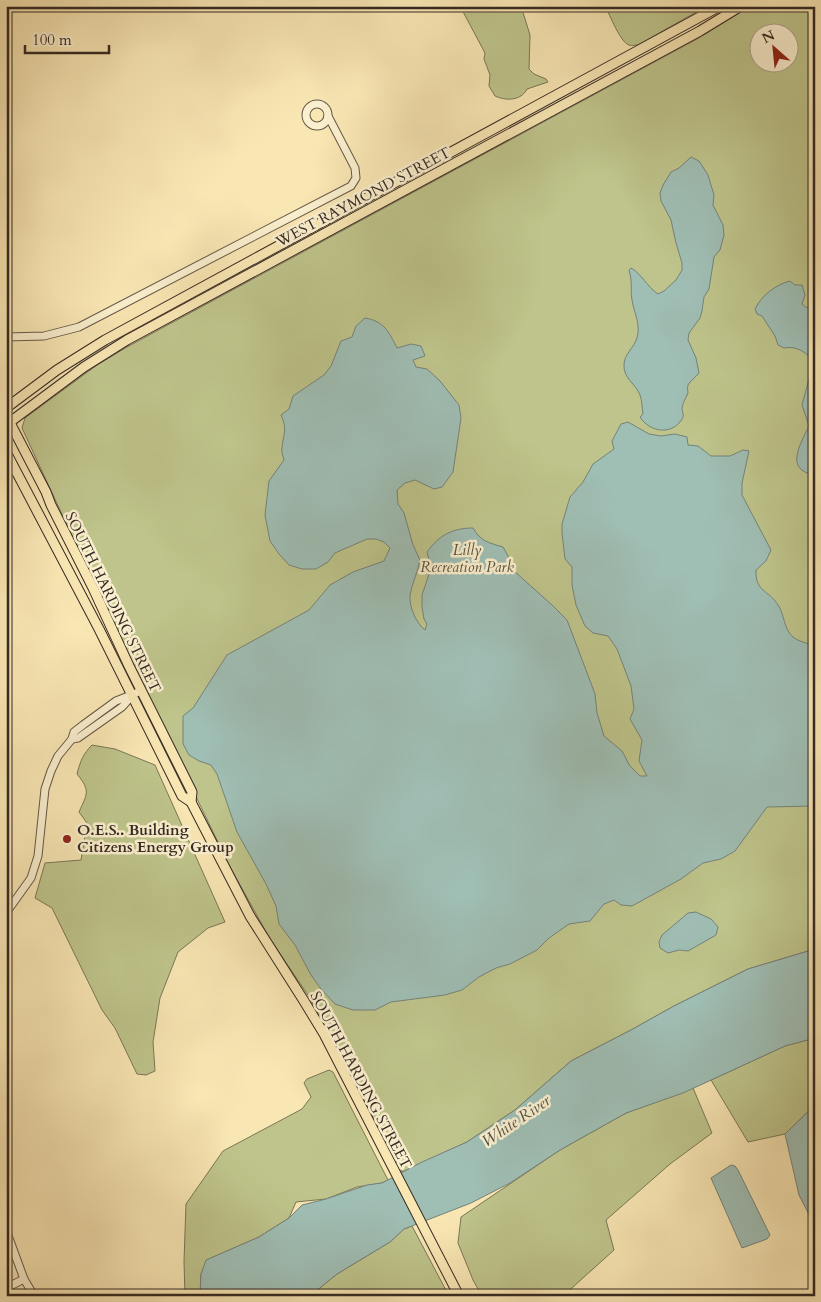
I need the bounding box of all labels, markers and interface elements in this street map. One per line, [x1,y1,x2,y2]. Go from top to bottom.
scale bar [25,22,109,54]
north arrow [748,22,798,72]
text: N [759,26,778,48]
text: 100 m [32,30,72,50]
street label: WEST RAYMOND STREET [271,142,454,252]
street label: SOUTH HARDING STREET [61,508,165,696]
park label: Lilly Recreation Park [420,540,514,577]
place label: O.E.S.. Building Citizens Energy Group [77,820,234,857]
marker: O.E.S.. Building Citizens Energy Group [61,833,73,845]
street label: SOUTH HARDING STREET [306,988,416,1172]
water label: White River [477,1089,555,1152]

